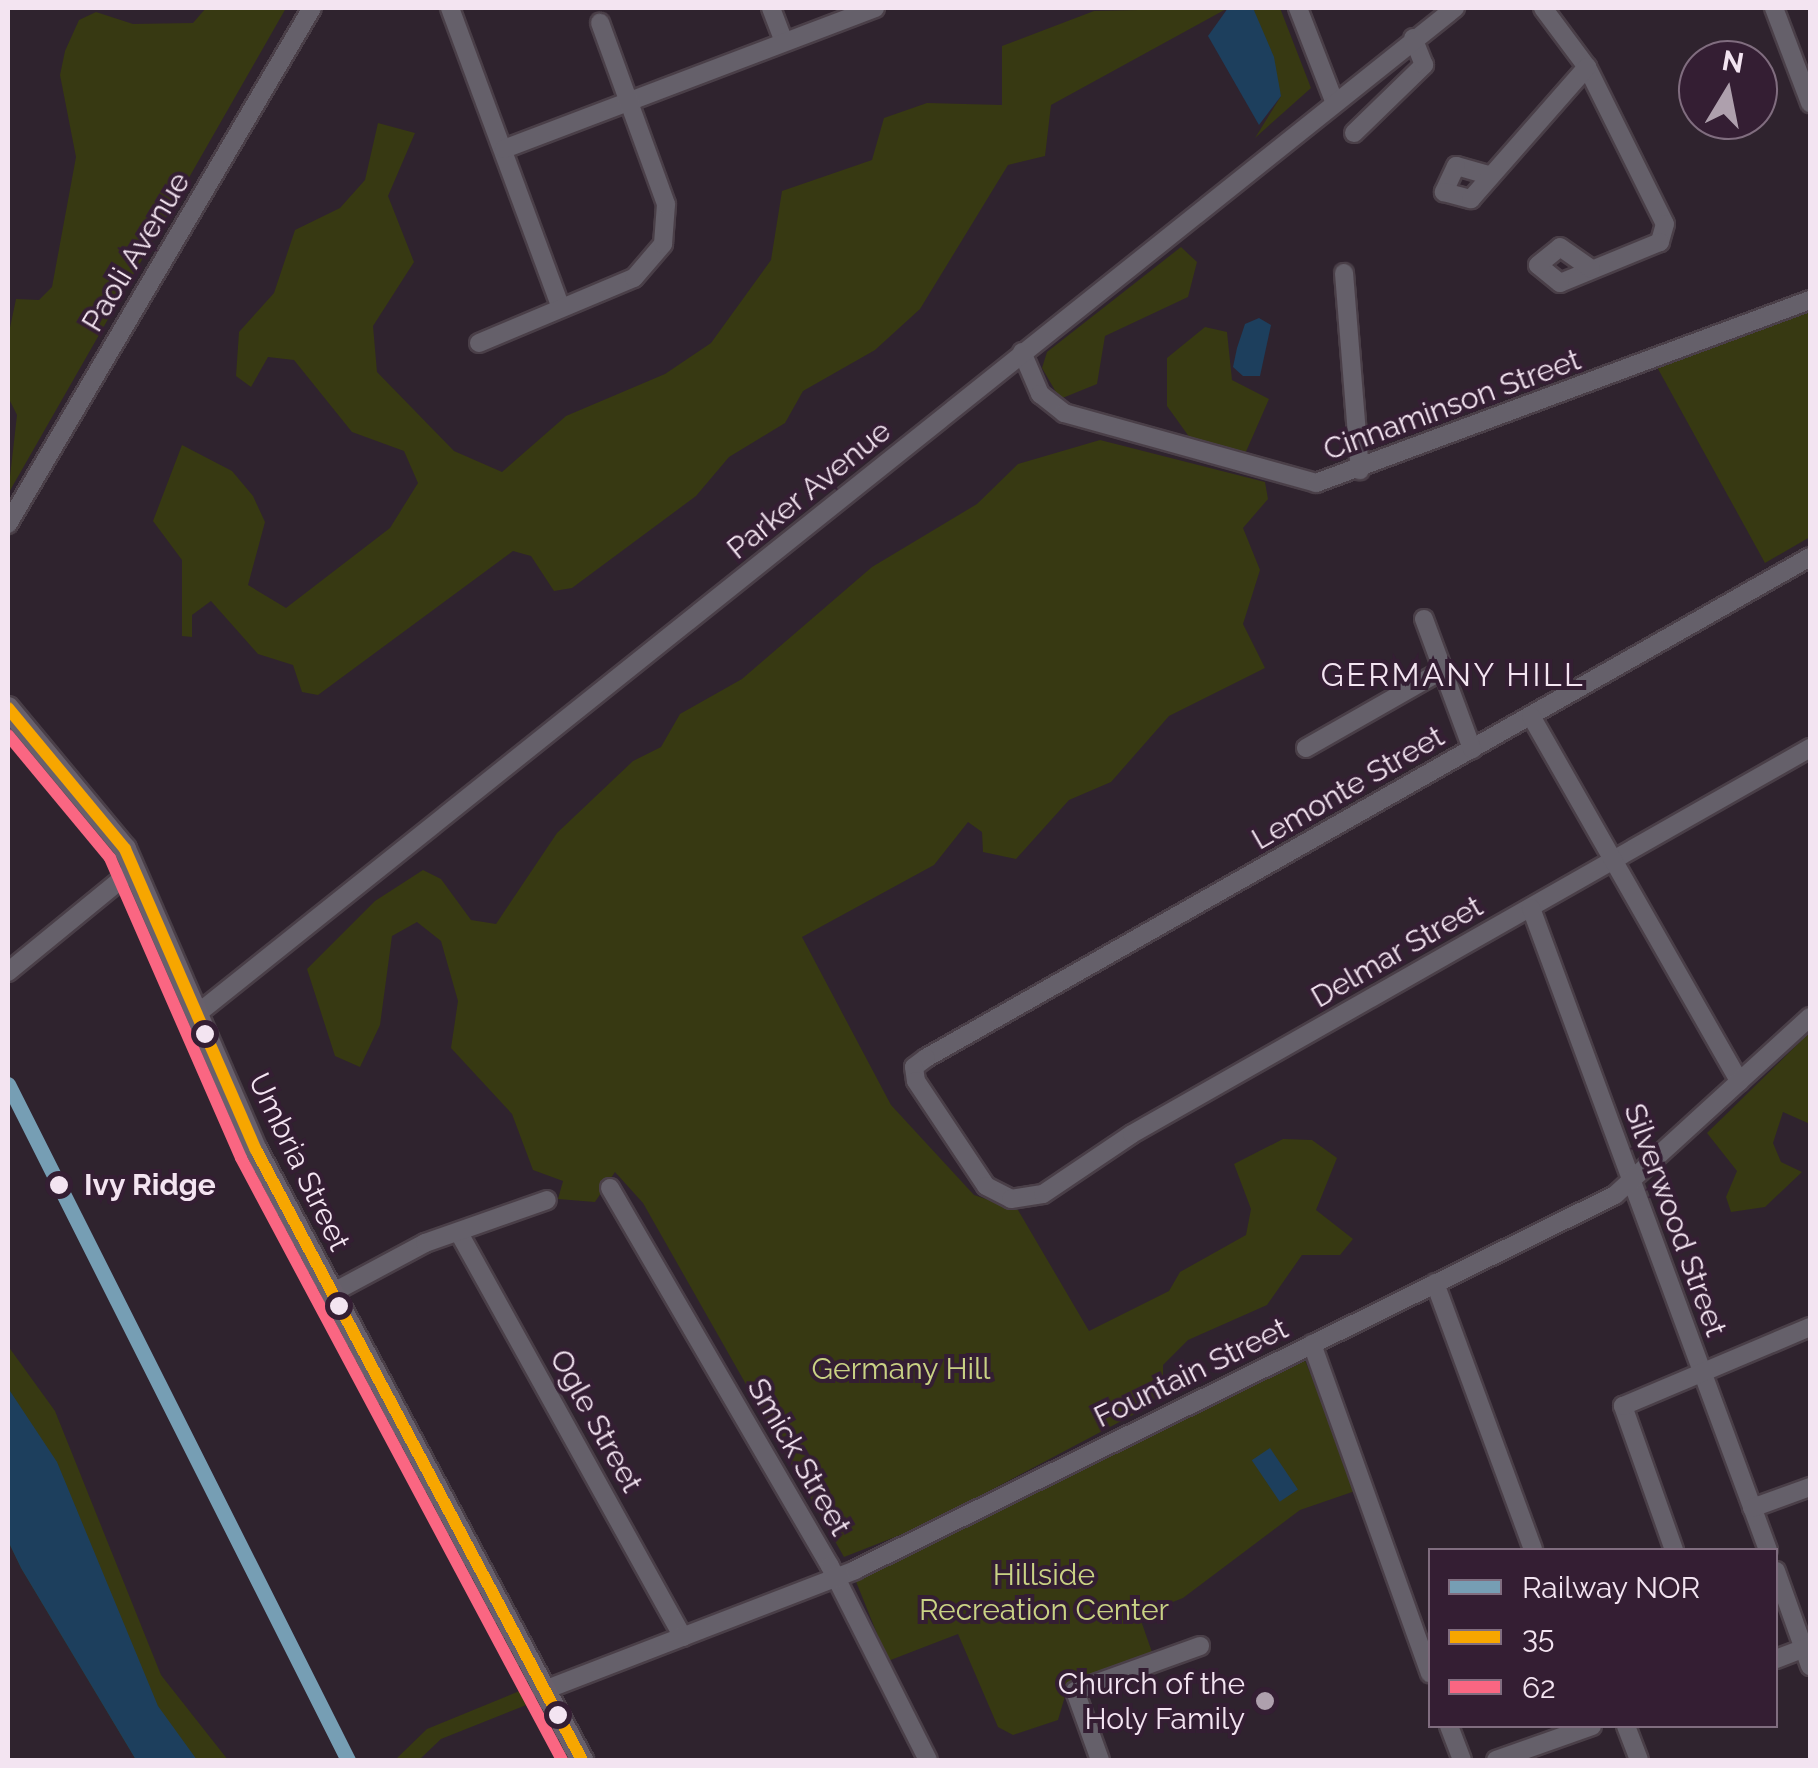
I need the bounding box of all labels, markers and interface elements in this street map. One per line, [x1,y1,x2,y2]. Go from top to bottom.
north arrow [1678,40,1778,140]
text: N [1720,44,1746,80]
street label: Paoli Avenue [74,165,198,339]
street label: Cinnaminson Street [1319,342,1585,468]
street label: Parker Avenue [719,413,899,567]
district label: GERMANY HILL [1320,656,1586,694]
street label: Lemonte Street [1246,718,1450,858]
street label: Delmar Street [1305,888,1489,1016]
unlabelled marker [195,1024,215,1044]
street label: Umbria Street [241,1067,357,1257]
street label: Silverwood Street [1616,1099,1734,1341]
place label: Ivy Ridge [84,1167,217,1203]
marker: Ivy Ridge [43,1169,75,1201]
unlabelled marker [329,1296,349,1316]
street label: Fountain Street [1088,1311,1294,1435]
street label: Ogle Street [542,1343,650,1499]
park label: Germany Hill [811,1351,991,1387]
street label: Smick Street [740,1372,858,1542]
legend [1428,1548,1778,1728]
park label: Hillside Recreation Center [919,1557,1169,1628]
text: Railway NOR [1522,1570,1700,1605]
text: 35 [1522,1620,1554,1655]
place label: Church of the Holy Family [1057,1666,1245,1736]
text: 62 [1522,1670,1556,1705]
marker: Church of the Holy Family [1254,1690,1276,1712]
unlabelled marker [548,1705,568,1725]

